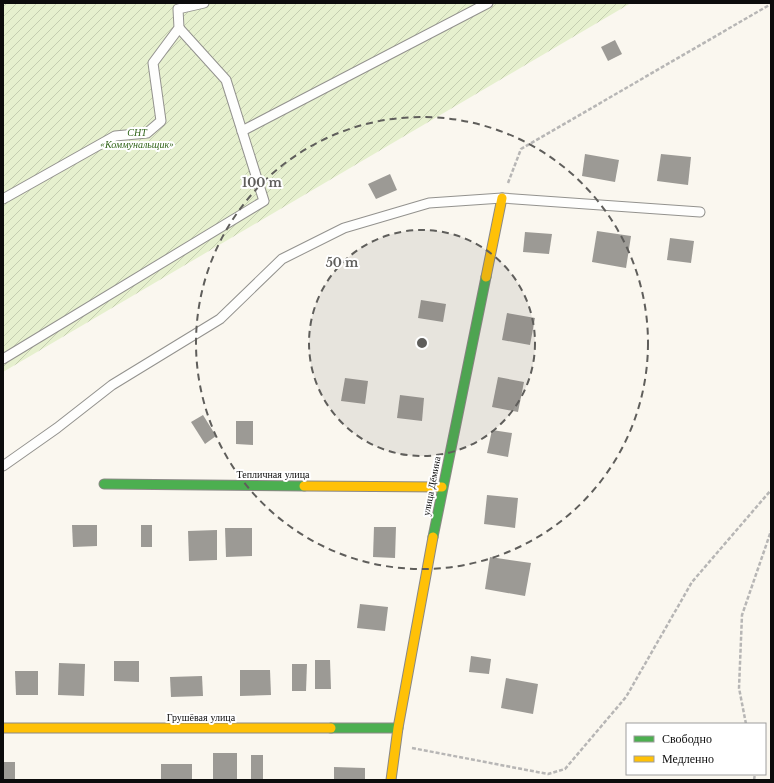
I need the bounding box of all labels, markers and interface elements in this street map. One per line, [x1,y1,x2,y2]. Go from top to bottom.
park label: СНТ «Коммунальщик» [100,126,174,151]
text: 100 m [242,175,283,190]
text: 50 m [326,255,359,270]
centre of rings [415,336,429,350]
street label: улица Дёмина [419,455,444,517]
street label: Тепличная улица [237,468,310,481]
street label: Грушёвая улица [167,711,236,724]
legend [626,723,766,775]
text: Свободно [662,731,712,746]
text: Медленно [662,751,714,766]

